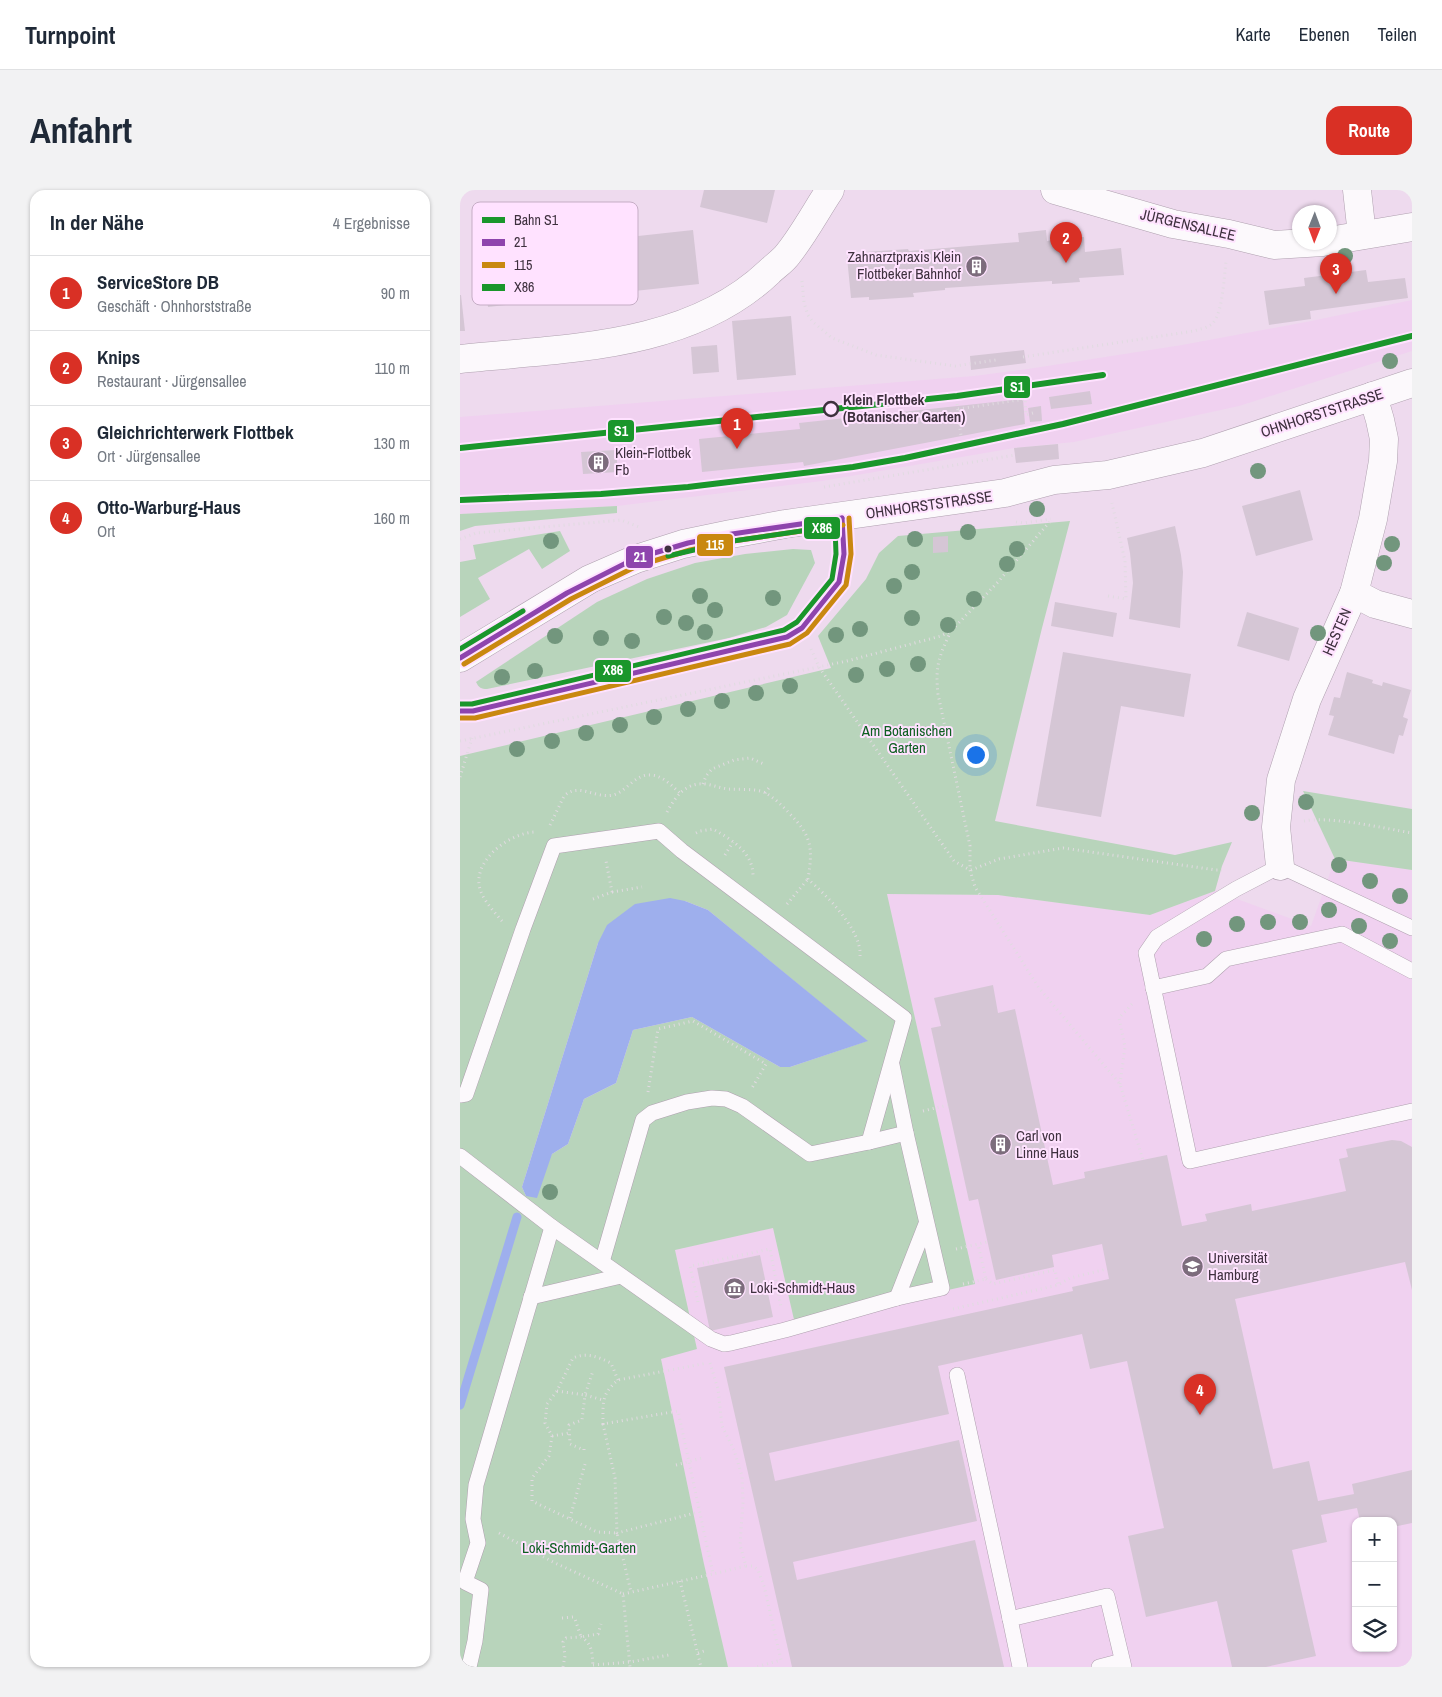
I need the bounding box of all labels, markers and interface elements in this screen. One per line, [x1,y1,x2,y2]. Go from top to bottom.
text: Turnpoint [25,19,115,51]
text: Karte [1235,22,1271,47]
text: Ebenen [1299,22,1350,47]
text: Teilen [1378,22,1417,47]
button: Route [1326,106,1412,155]
text: Anfahrt [30,107,132,154]
legend [472,202,638,305]
street label: JÜRGENSALLEE [1138,203,1238,246]
north arrow [1292,205,1337,250]
text: In der Nähe [50,208,144,237]
text: Bahn S1 [514,211,559,229]
text: 4 Ergebnisse [333,212,410,234]
pin: 2 [1050,222,1082,263]
text: 21 [514,233,527,251]
place label: Zahnarztpraxis Klein Flottbeker Bahnhof [848,246,962,284]
pin: 3 [1320,253,1352,294]
building icon: Zahnarztpraxis Klein Flottbeker Bahnhof [965,254,989,278]
text: 115 [514,256,532,274]
text: ServiceStore DB [97,269,219,295]
text: X86 [514,278,534,296]
text: 1 [62,282,70,304]
text: 90 m [381,282,410,304]
text: Geschäft · Ohnhorststraße [97,295,252,317]
text: Knips [97,344,140,370]
text: 2 [62,357,70,379]
text: 110 m [374,357,410,379]
text: Restaurant · Jürgensallee [97,370,247,392]
line badge: S1 [1003,375,1031,399]
text: S1 [1010,378,1025,396]
street label: OHNHORSTSTRASSE [1258,383,1386,442]
place label: Klein Flottbek (Botanischer Garten) [843,389,965,427]
marker: Klein Flottbek (Botanischer Garten) [823,401,839,417]
pin: 1 [721,408,753,449]
text: Gleichrichterwerk Flottbek [97,419,294,445]
line badge: S1 [607,419,635,443]
text: S1 [614,422,629,440]
text: 3 [62,432,70,454]
text: 130 m [374,432,410,454]
place label: Klein-Flottbek Fb [615,442,692,480]
text: Ort · Jürgensallee [97,445,201,467]
building icon: Klein-Flottbek Fb [587,450,611,474]
street label: OHNHORSTSTRASSE [864,485,994,524]
text: Otto-Warburg-Haus [97,494,241,520]
text: 4 [62,507,70,529]
text: 160 m [374,507,410,529]
line badge: X86 [803,516,841,540]
text: X86 [812,519,832,537]
text: Ort [97,520,115,542]
line badge: 115 [696,533,734,557]
text: 115 [706,536,725,554]
unlabelled marker [663,544,673,554]
line badge: 21 [625,545,654,569]
text: 21 [634,548,647,566]
street label: HESTEN [1317,605,1356,659]
line badge: X86 [594,659,632,683]
text: X86 [603,661,623,679]
park label: Am Botanischen Garten [861,720,952,758]
your location [963,742,989,768]
place label: Carl von Linne Haus [1016,1125,1079,1163]
building icon: Carl von Linne Haus [988,1133,1012,1157]
place label: Universität Hamburg [1208,1247,1268,1285]
school or university icon: Universität Hamburg [1180,1255,1204,1279]
museum icon: Loki-Schmidt-Haus [722,1276,746,1300]
place label: Loki-Schmidt-Haus [750,1277,855,1298]
pin: 4 [1184,1374,1216,1415]
map controls [1352,1517,1397,1652]
button: + [1352,1517,1397,1562]
park label: Loki-Schmidt-Garten [522,1537,636,1558]
button: − [1352,1562,1397,1607]
button: layers [1352,1607,1397,1652]

